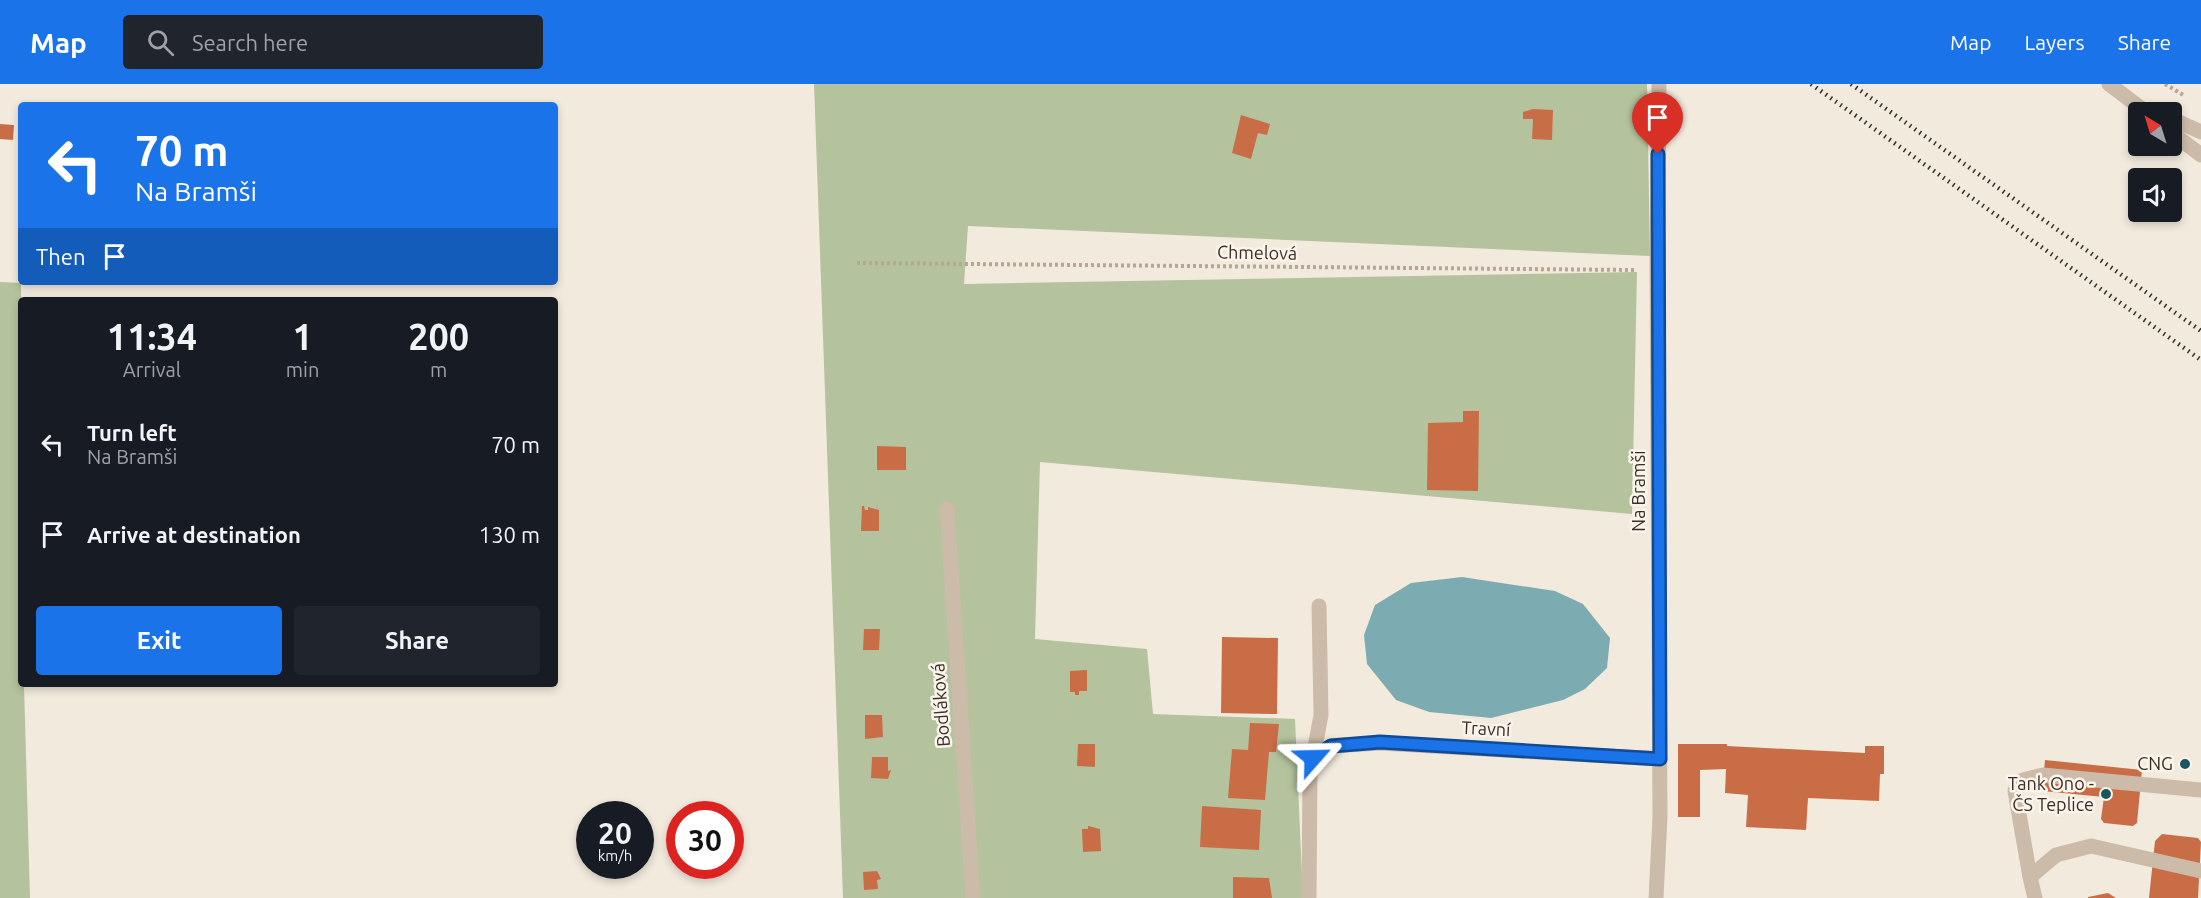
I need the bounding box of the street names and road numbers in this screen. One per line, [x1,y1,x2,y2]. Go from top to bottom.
street label: Chmelová [1217,241,1297,263]
street label: Na Bramši [1628,450,1648,532]
street label: Bodláková [927,663,953,748]
street label: Travní [1461,717,1512,739]

